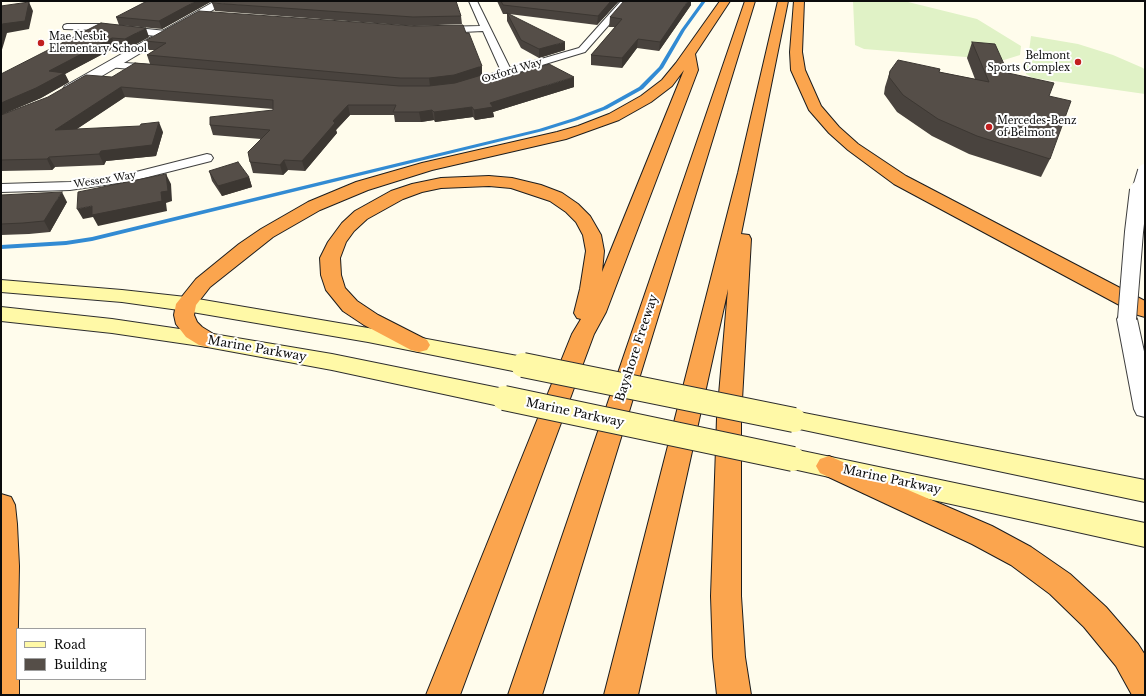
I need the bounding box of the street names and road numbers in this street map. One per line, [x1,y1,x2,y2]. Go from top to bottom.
street label: Oxford Way [480,56,544,86]
street label: Wessex Way [73,169,137,191]
street label: Bayshore Freeway [613,293,661,403]
street label: Marine Parkway [206,333,308,365]
street label: Marine Parkway [525,396,625,430]
street label: Marine Parkway [842,463,942,497]

